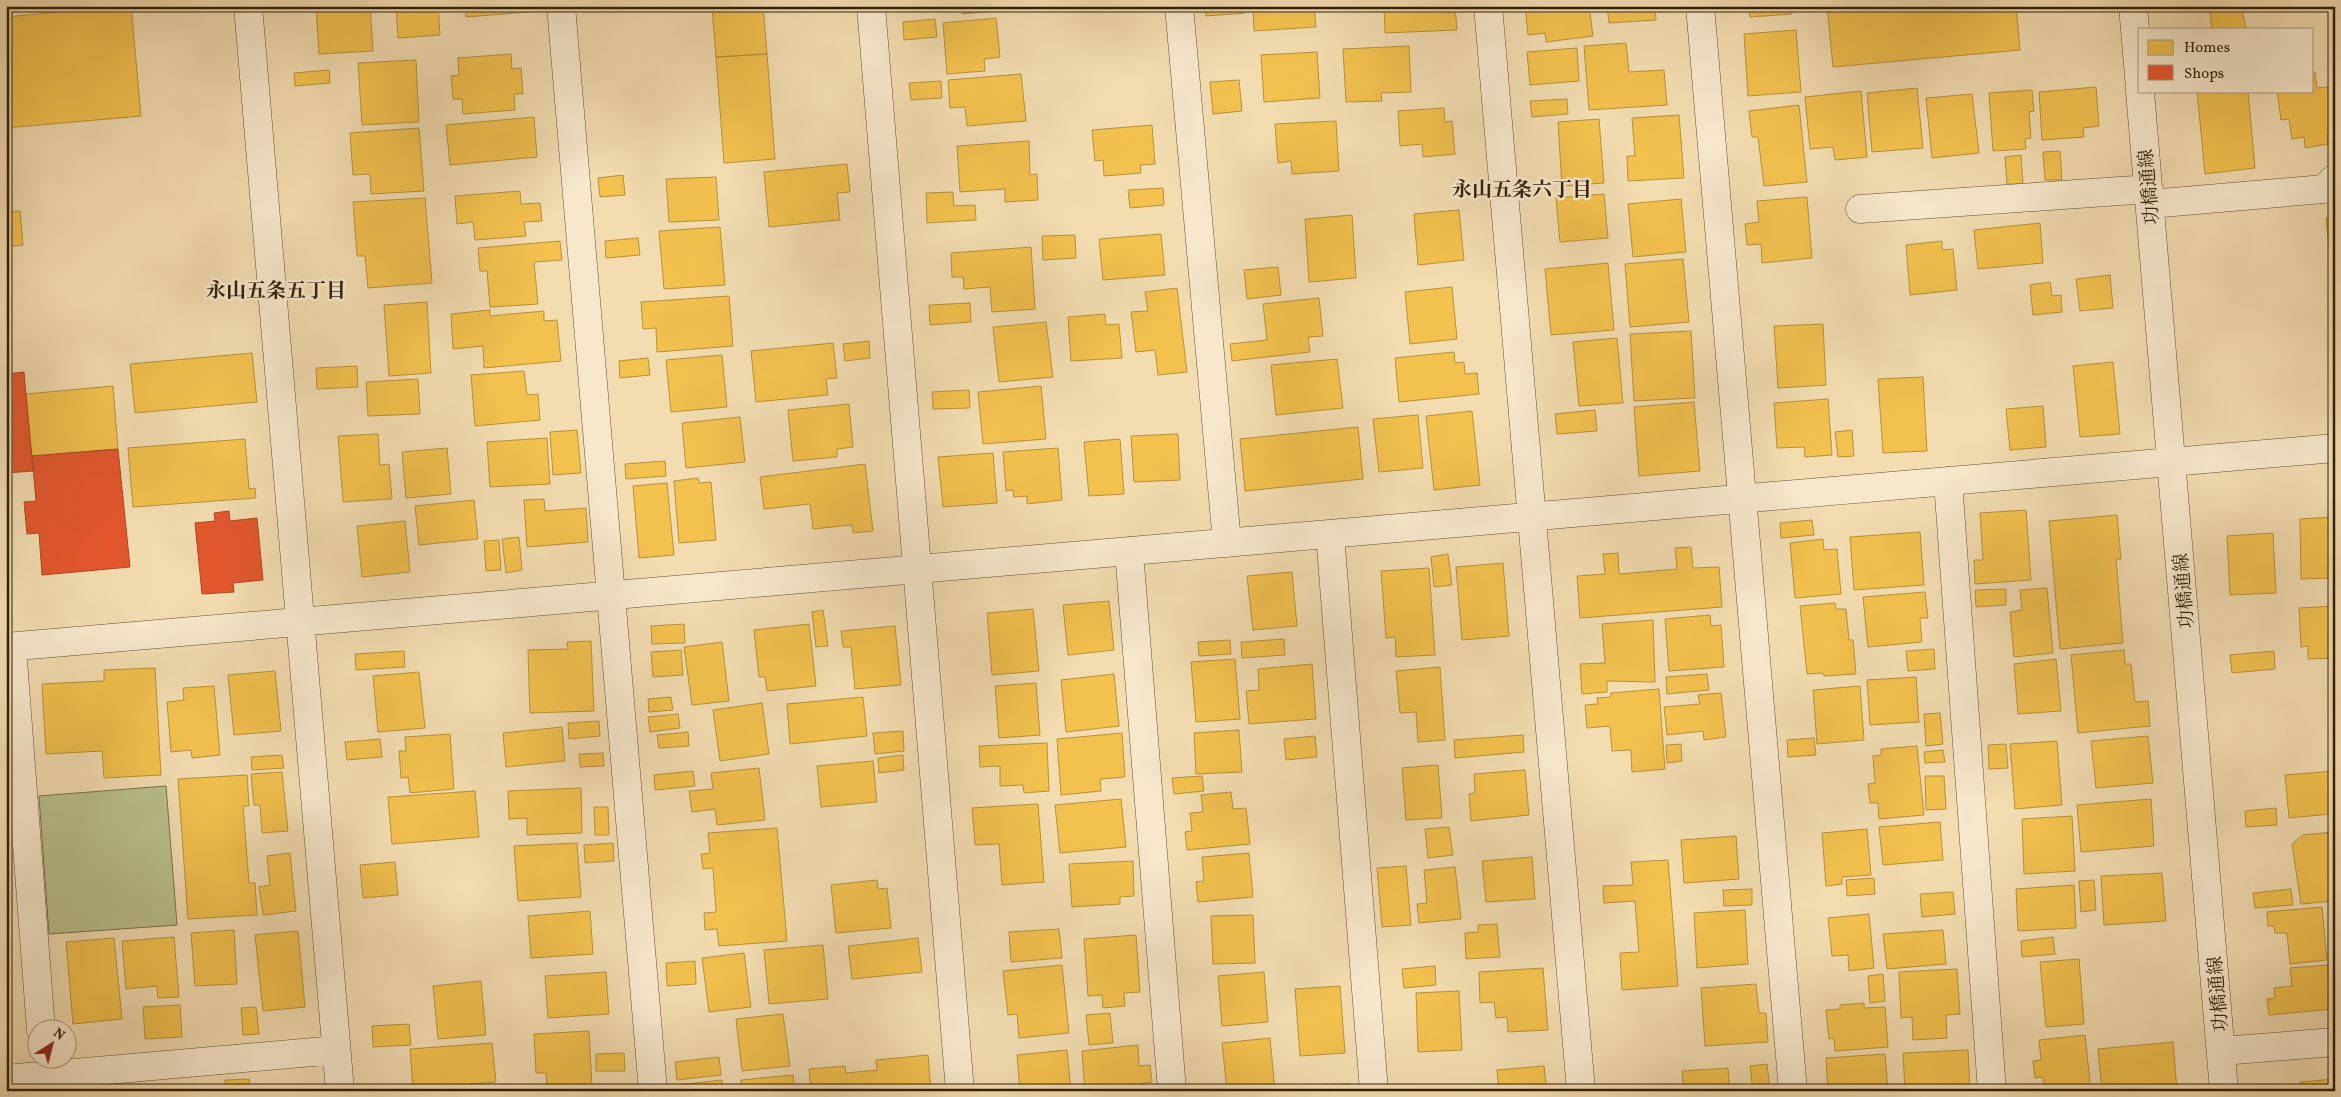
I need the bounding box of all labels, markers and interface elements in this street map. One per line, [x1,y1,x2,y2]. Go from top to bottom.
legend [2138,28,2314,92]
text: Homes [2184,38,2230,59]
text: Shops [2184,64,2224,85]
street label: 功橋通線 [2134,148,2166,226]
district label: 永山五条六丁目 [1452,177,1592,205]
district label: 永山五条五丁目 [206,278,346,306]
street label: 功橋通線 [2169,552,2201,630]
street label: 功橋通線 [2203,955,2235,1033]
north arrow [28,1020,78,1070]
text: N [49,1024,68,1045]

